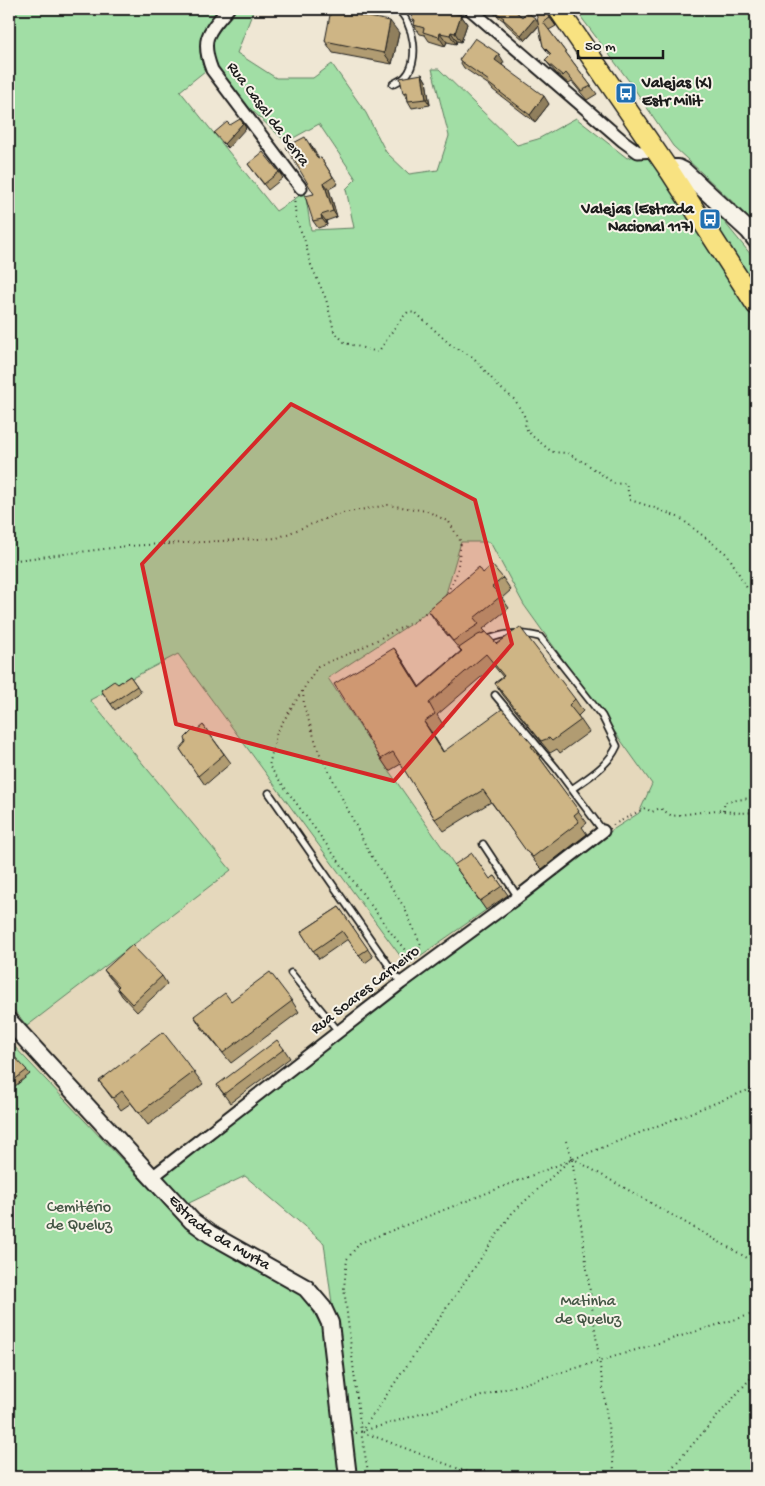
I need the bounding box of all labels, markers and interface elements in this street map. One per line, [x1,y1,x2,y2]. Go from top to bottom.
scale bar [578,28,662,60]
text: 50 m [585,38,616,56]
street label: Rua Casal da Serra [221,59,313,172]
place label: Valejas (X) Estr Milit [641,75,712,112]
bus stop icon: Valejas (X) Estr Milit [614,81,638,105]
place label: Valejas (Estrada Nacional 117) [580,201,695,238]
bus stop icon: Valejas (Estrada Nacional 117) [698,207,722,231]
street label: Rua Soares Carneiro [308,942,424,1040]
street label: Estrada da Murta [164,1191,274,1276]
park label: Cemitério de Queluz [46,1199,113,1236]
park label: Matinha de Queluz [555,1293,622,1330]

